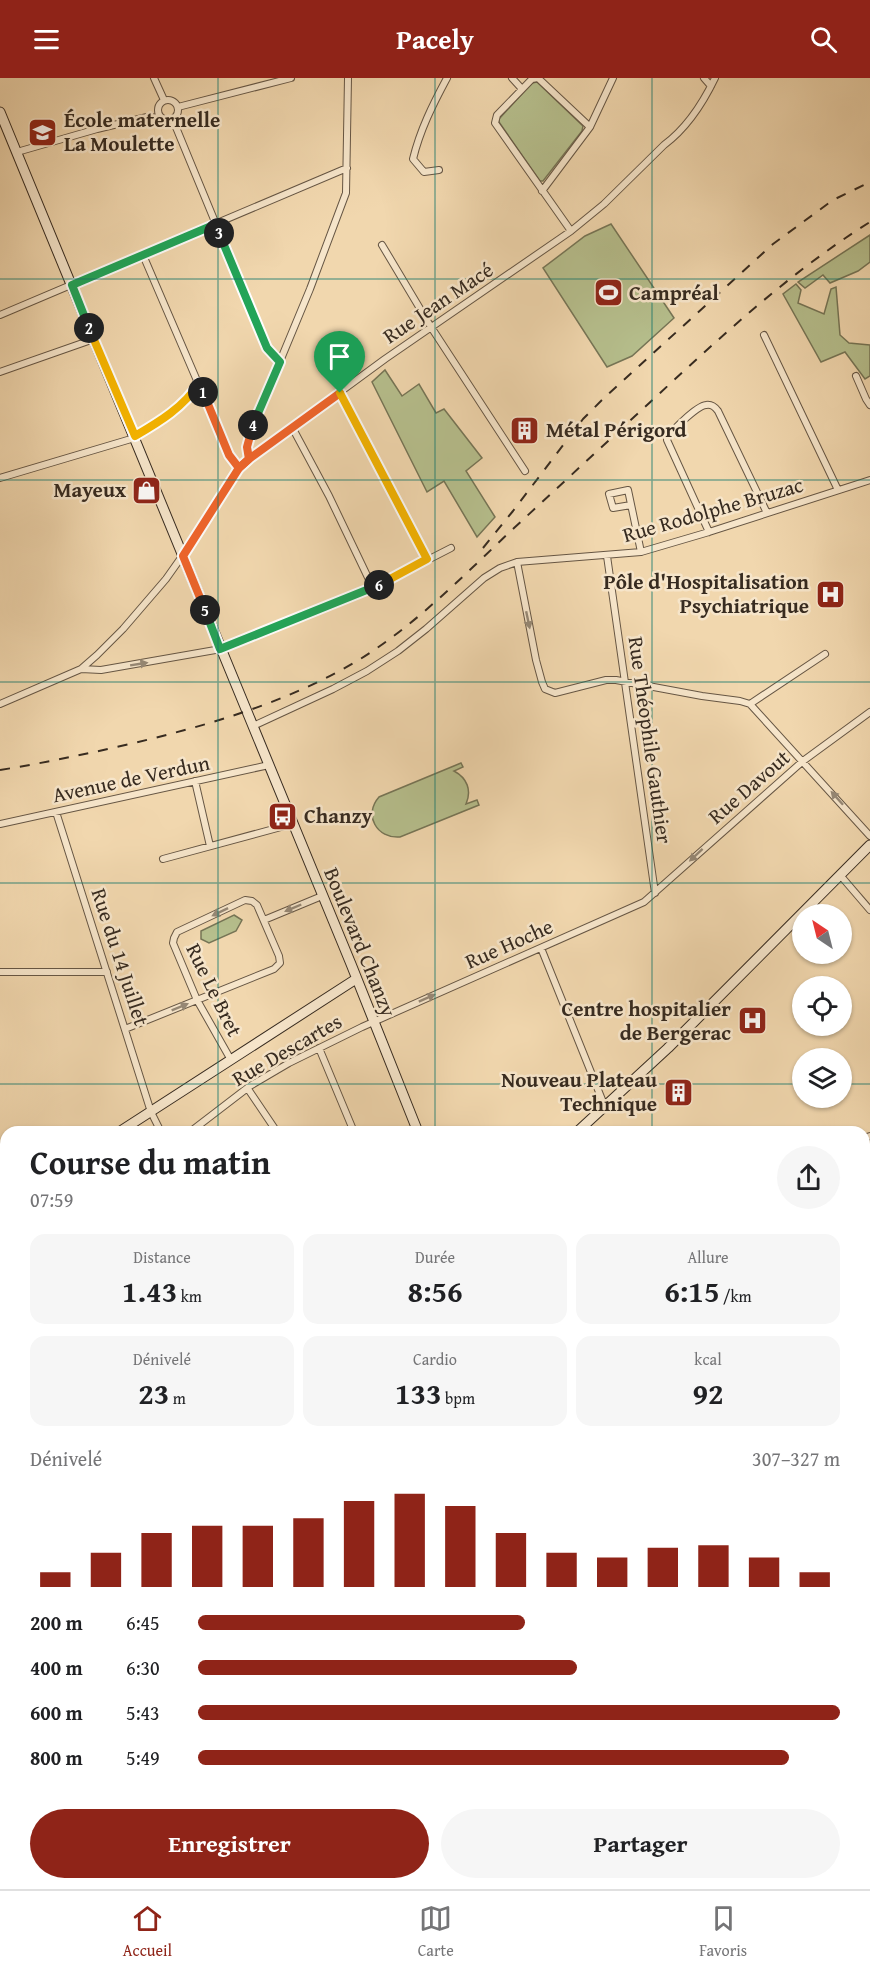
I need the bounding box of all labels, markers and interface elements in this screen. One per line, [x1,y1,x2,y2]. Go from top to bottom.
text: Pacely [396,19,474,59]
icon: menu [30,23,63,56]
icon: search [807,23,840,56]
place label: École maternelle La Moulette [64,104,220,159]
school or university icon: École maternelle La Moulette [27,116,59,148]
pin: 3 [204,218,234,248]
text: 3 [215,221,223,245]
street label: Rue Jean Macé [376,254,499,351]
sports icon: Campréal [592,277,624,309]
place label: Campréal [629,277,719,308]
pin: 2 [74,313,104,343]
text: 2 [85,316,93,340]
pin [314,331,365,393]
icon: arrive [323,340,356,373]
pin: 1 [188,377,218,407]
text: 1 [199,380,207,404]
pin: 4 [238,410,268,440]
text: 4 [249,413,257,437]
building icon: Métal Périgord [509,414,541,446]
place label: Métal Périgord [546,414,687,445]
street label: Rue Rodolphe Bruzac [619,469,807,550]
place label: Mayeux [53,474,126,505]
shop icon: Mayeux [131,474,163,506]
place label: Pôle d'Hospitalisation Psychiatrique [603,566,810,621]
pin: 6 [364,570,394,600]
text: 6 [375,573,383,597]
hospital icon: Pôle d'Hospitalisation Psychiatrique [814,578,846,610]
pin: 5 [190,595,220,625]
text: 5 [201,598,209,622]
one-way arrow [524,611,533,630]
street label: Rue Théophile Gauthier [621,634,680,846]
one-way arrow [129,659,148,668]
street label: Rue Davout [701,742,797,831]
street label: Avenue de Verdun [49,747,213,810]
one-way arrow [830,791,844,806]
bus stop icon: Chanzy [267,800,299,832]
place label: Chanzy [304,800,372,831]
one-way arrow [689,848,704,861]
street label: Boulevard Chanzy [316,863,405,1022]
street label: Rue du 14 Juillet [84,884,157,1030]
one-way arrow [284,904,302,913]
north arrow [792,904,852,964]
map controls [792,904,852,1108]
one-way arrow [211,907,228,916]
street label: Rue Hoche [460,910,558,977]
street label: Rue Le Bret [179,938,251,1042]
button: locate [792,976,852,1036]
place label: Centre hospitalier de Bergerac [561,993,731,1048]
one-way arrow [419,994,436,1003]
one-way arrow [171,1002,189,1012]
hospital icon: Centre hospitalier de Bergerac [736,1005,768,1037]
street label: Rue Descartes [226,1006,347,1094]
button: layers [792,1048,852,1108]
place label: Nouveau Plateau Technique [501,1064,657,1119]
building icon: Nouveau Plateau Technique [662,1076,694,1108]
text: Course du matin [30,1138,271,1186]
button: share [777,1146,840,1209]
text: 07:59 [30,1185,73,1214]
text: Distance [133,1245,191,1269]
text: Durée [415,1245,455,1269]
text: Allure [687,1245,729,1269]
text: 1.43 [122,1269,177,1313]
text: 8:56 [407,1269,463,1313]
text: 6:15 [664,1269,719,1313]
text: km [177,1284,202,1308]
text: /km [719,1284,752,1308]
text: Dénivelé [133,1347,191,1371]
text: Cardio [413,1347,457,1371]
text: kcal [694,1347,722,1371]
text: 23 [138,1371,169,1415]
text: 133 [395,1371,442,1415]
text: 92 [692,1371,724,1415]
text: m [169,1386,186,1410]
text: bpm [442,1386,475,1410]
text: Dénivelé [30,1444,102,1473]
text: 307–327 m [752,1444,840,1473]
text: 200 m [30,1608,83,1637]
text: 6:45 [126,1608,160,1637]
text: 400 m [30,1653,83,1682]
text: 6:30 [126,1653,160,1682]
text: 600 m [30,1698,83,1727]
text: 5:43 [126,1698,160,1727]
text: 800 m [30,1743,83,1772]
text: 5:49 [126,1743,160,1772]
button: Enregistrer [30,1809,429,1878]
button: Partager [441,1809,840,1878]
tab: Accueil [123,1902,172,1962]
tab: Carte [418,1902,454,1962]
tab: Favoris [699,1902,747,1962]

